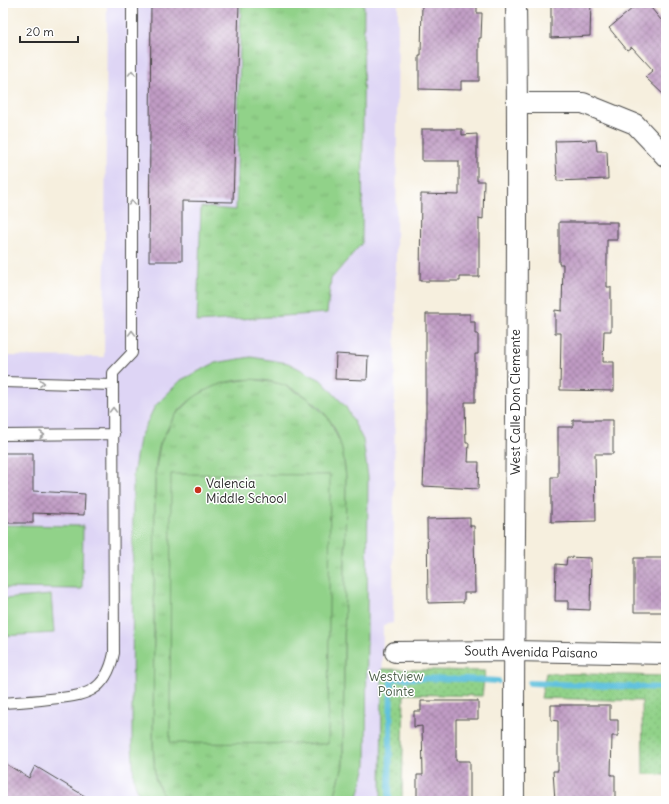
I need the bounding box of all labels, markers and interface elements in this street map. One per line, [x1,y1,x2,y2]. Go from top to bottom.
scale bar [20,18,78,44]
text: 20 m [26,24,54,39]
one-way arrow [128,70,136,76]
one-way arrow [128,200,136,206]
street label: West Calle Don Clemente [507,329,524,475]
one-way arrow [128,330,136,336]
one-way arrow [39,379,45,387]
one-way arrow [109,407,117,413]
one-way arrow [39,431,45,439]
place label: Valencia Middle School [206,475,287,507]
marker: Valencia Middle School [193,485,203,495]
street label: South Avenida Paisano [464,642,598,662]
park label: Westview Pointe [368,668,424,700]

